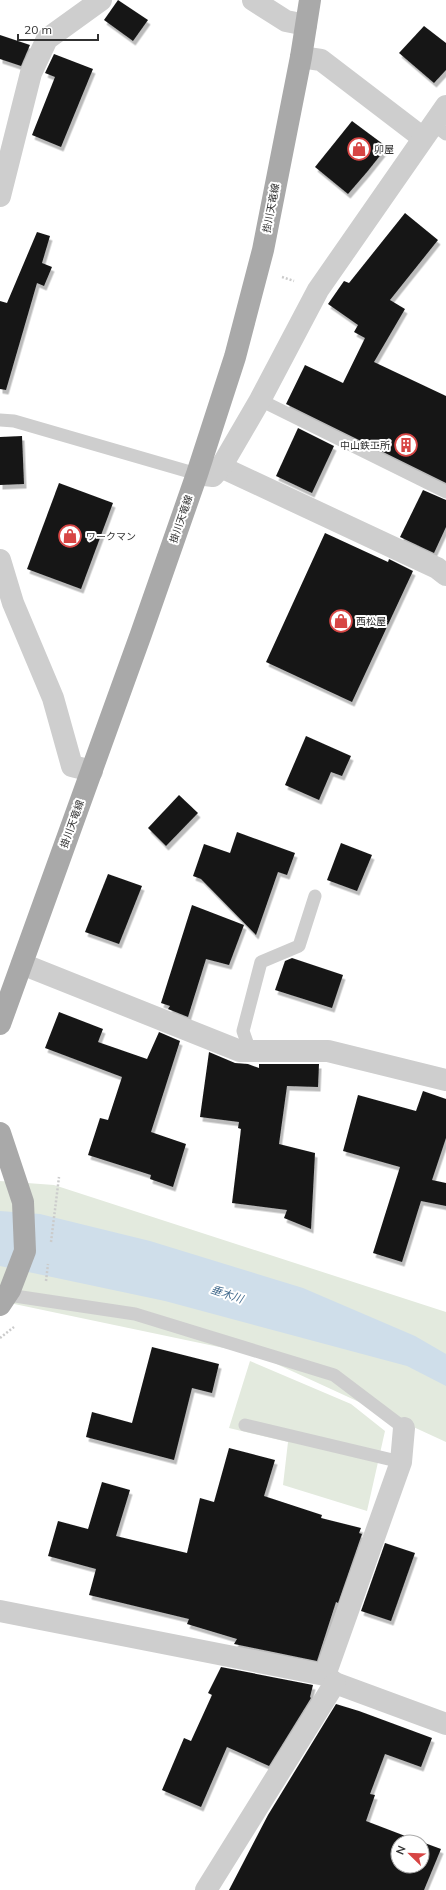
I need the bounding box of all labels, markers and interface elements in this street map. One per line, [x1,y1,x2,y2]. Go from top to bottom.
scale bar [18,16,98,42]
text: 20 m [24,22,52,37]
shop icon: 卯屋 [346,136,372,162]
place label: 卯屋 [374,143,394,156]
street label: 掛川天竜線 [260,182,282,234]
building icon: 中山鉄工所 [393,432,419,458]
place label: 中山鉄工所 [340,439,390,452]
street label: 掛川天竜線 [167,493,195,545]
shop icon: ワークマン [57,523,83,549]
place label: ワークマン [86,530,136,543]
shop icon: 西松屋 [328,608,354,634]
place label: 西松屋 [356,615,386,628]
street label: 掛川天竜線 [57,798,87,850]
water label: 垂木川 [209,1282,246,1306]
north arrow [390,1834,430,1874]
text: N [393,1844,409,1857]

